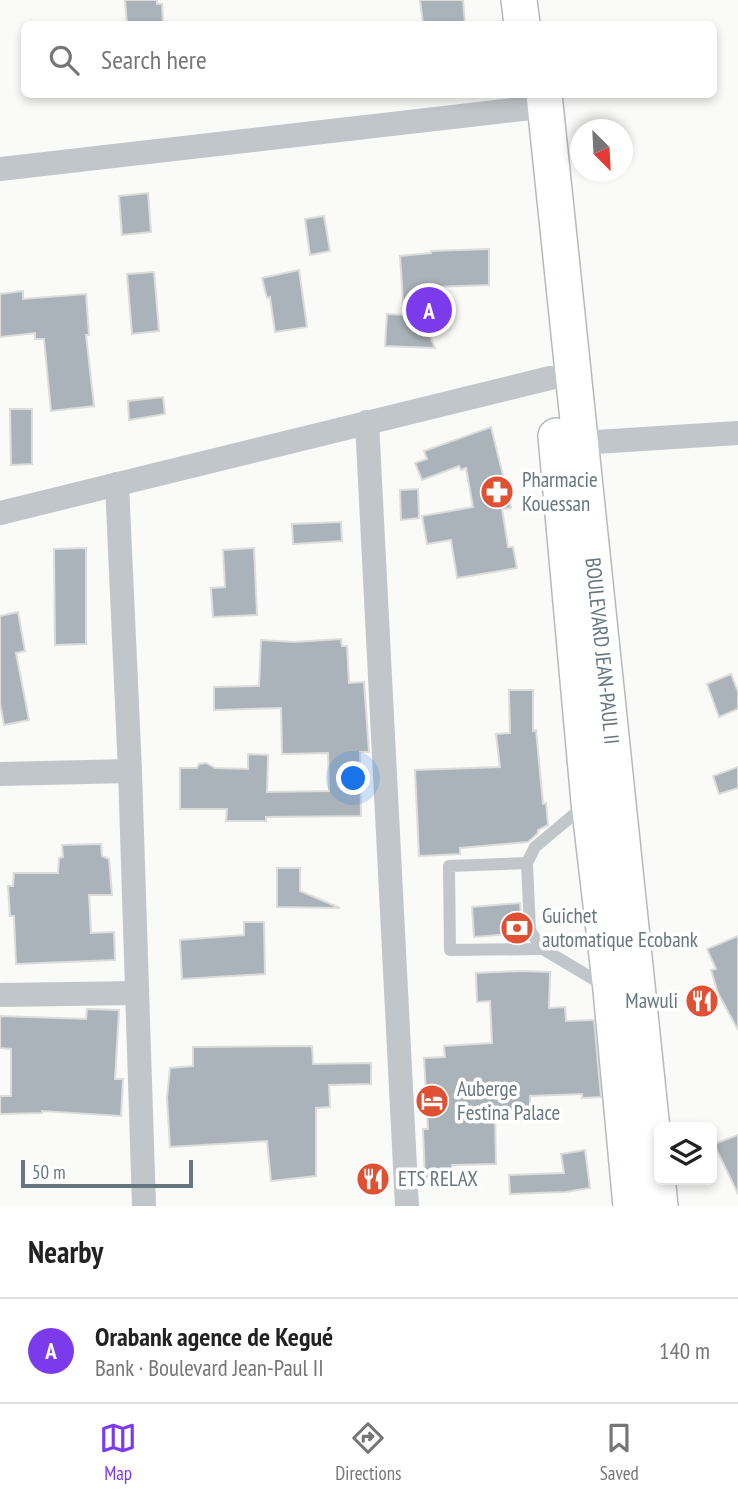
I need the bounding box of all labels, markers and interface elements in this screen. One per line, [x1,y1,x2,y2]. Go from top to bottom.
search box [21,21,717,98]
icon: search [45,41,83,79]
text: Search here [101,43,207,76]
north arrow [570,119,633,182]
pin: A [406,284,452,336]
place label: Pharmacie Kouessan [522,466,598,517]
pharmacy icon: Pharmacie Kouessan [478,473,516,511]
street label: BOULEVARD JEAN-PAUL II [579,556,626,746]
your location [336,761,370,795]
place label: Guichet automatique Ecobank [542,902,698,953]
bank icon: Guichet automatique Ecobank [498,909,536,947]
restaurant icon: Mawuli [683,982,721,1020]
place label: Mawuli [625,987,678,1014]
place label: Auberge Festina Palace [457,1075,560,1126]
hotel icon: Auberge Festina Palace [413,1082,451,1120]
map controls [654,1122,717,1185]
button: layers [654,1122,717,1185]
scale bar [21,1157,192,1189]
text: 50 m [32,1160,66,1184]
restaurant icon: ETS RELAX [354,1160,392,1198]
place label: ETS RELAX [398,1165,478,1192]
text: Nearby [28,1232,103,1271]
text: Orabank agence de Kegué [95,1320,333,1353]
text: A [45,1336,57,1365]
text: 140 m [659,1336,710,1365]
text: Bank · Boulevard Jean-Paul II [95,1353,324,1382]
tab: Map [99,1419,137,1485]
tab: Directions [335,1419,401,1485]
tab: Saved [600,1419,639,1485]

